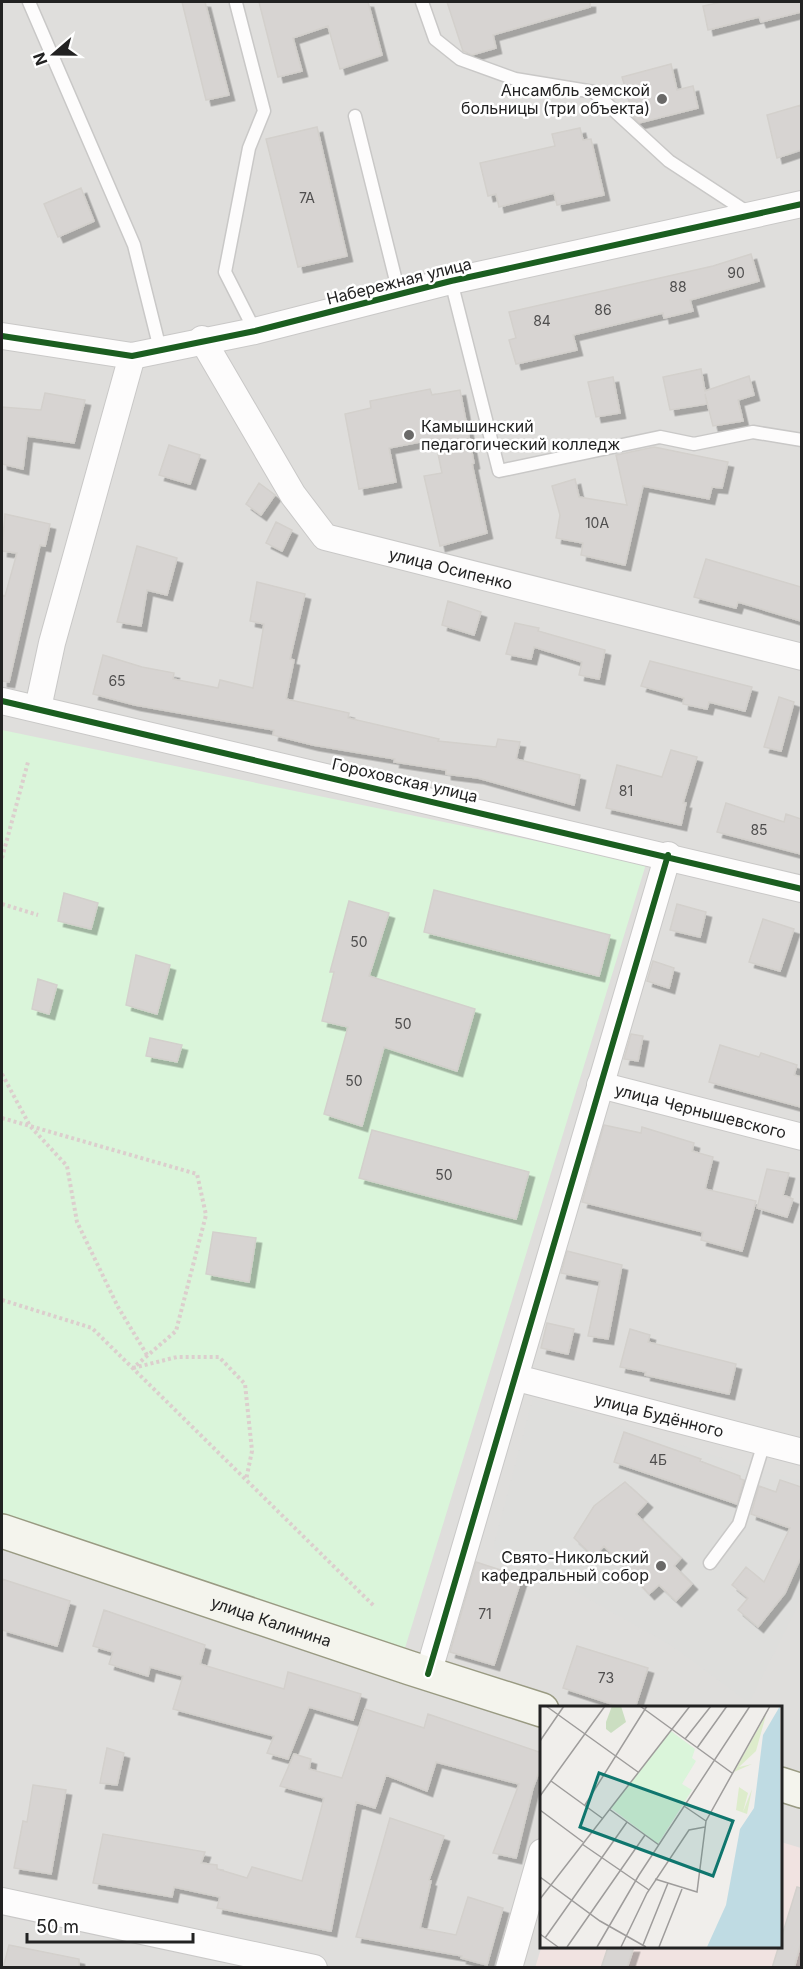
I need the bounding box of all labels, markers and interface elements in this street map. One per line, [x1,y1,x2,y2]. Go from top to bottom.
north arrow [24,24,84,84]
text: N [28,50,51,68]
place label: Ансамбль земской больницы (три объекта) [461,80,650,118]
marker: Ансамбль земской больницы (три объекта) [655,92,669,106]
house number: 7А [299,189,315,206]
street label: Набережная улица [324,253,474,309]
house number: 90 [727,264,745,281]
house number: 88 [669,278,687,295]
house number: 86 [594,301,612,318]
house number: 84 [533,312,551,329]
place label: Камышинский педагогический колледж [421,416,620,454]
marker: Камышинский педагогический колледж [402,428,416,442]
house number: 10А [585,514,609,531]
street label: улица Осипенко [387,543,515,594]
house number: 65 [108,672,126,689]
street label: Гороховская улица [330,753,480,807]
house number: 81 [619,782,633,799]
house number: 85 [750,821,768,838]
house number: 50 [350,933,368,950]
house number: 50 [394,1015,412,1032]
house number: 50 [345,1072,363,1089]
street label: улица Чернышевского [613,1079,789,1143]
house number: 50 [435,1166,453,1183]
street label: улица Будённого [592,1389,726,1441]
house number: 4Б [649,1451,667,1468]
place label: Свято-Никольский кафедральный собор [481,1547,649,1585]
marker: Свято-Никольский кафедральный собор [654,1559,668,1573]
street label: улица Калинина [208,1592,334,1651]
house number: 71 [478,1605,492,1622]
house number: 73 [598,1669,614,1686]
inset map [540,1706,782,1948]
scale bar [27,1906,194,1944]
text: 50 m [36,1916,79,1937]

